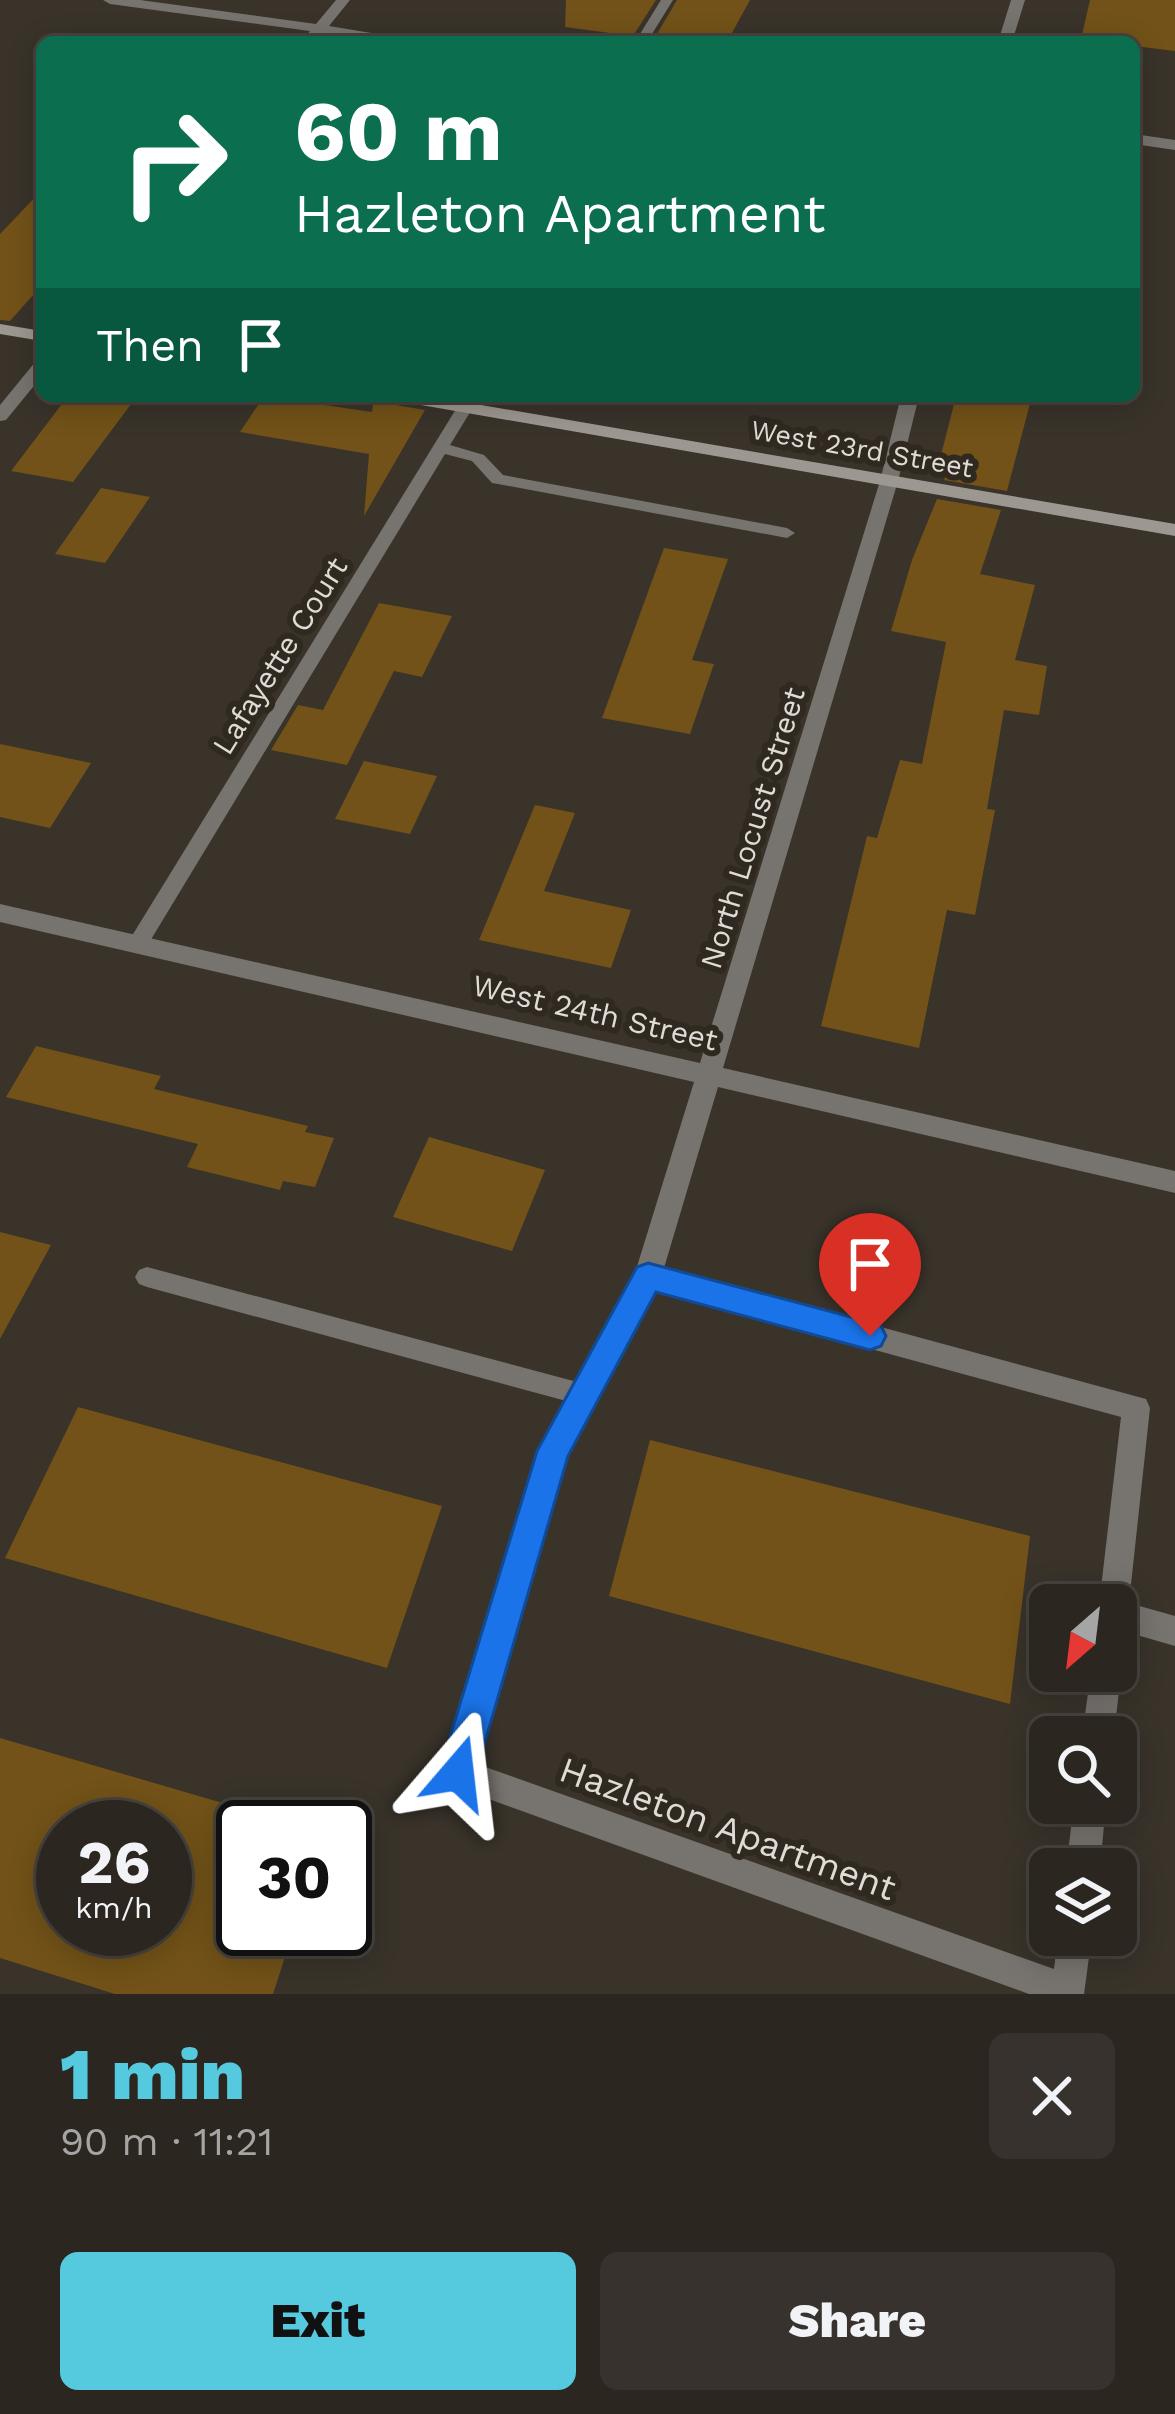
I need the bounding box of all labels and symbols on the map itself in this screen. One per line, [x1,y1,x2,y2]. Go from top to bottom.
street label: West 23rd Street [749,414,975,484]
street label: Lafayette Court [205,550,354,761]
street label: North Locust Street [693,683,812,973]
street label: West 24th Street [469,967,721,1058]
pin [819,1213,921,1336]
north arrow [1029,1584,1137,1692]
position arrow [395,1710,521,1836]
street label: Hazleton Apartment [554,1749,901,1909]
speed limit sign: 30 [216,1800,372,1956]

